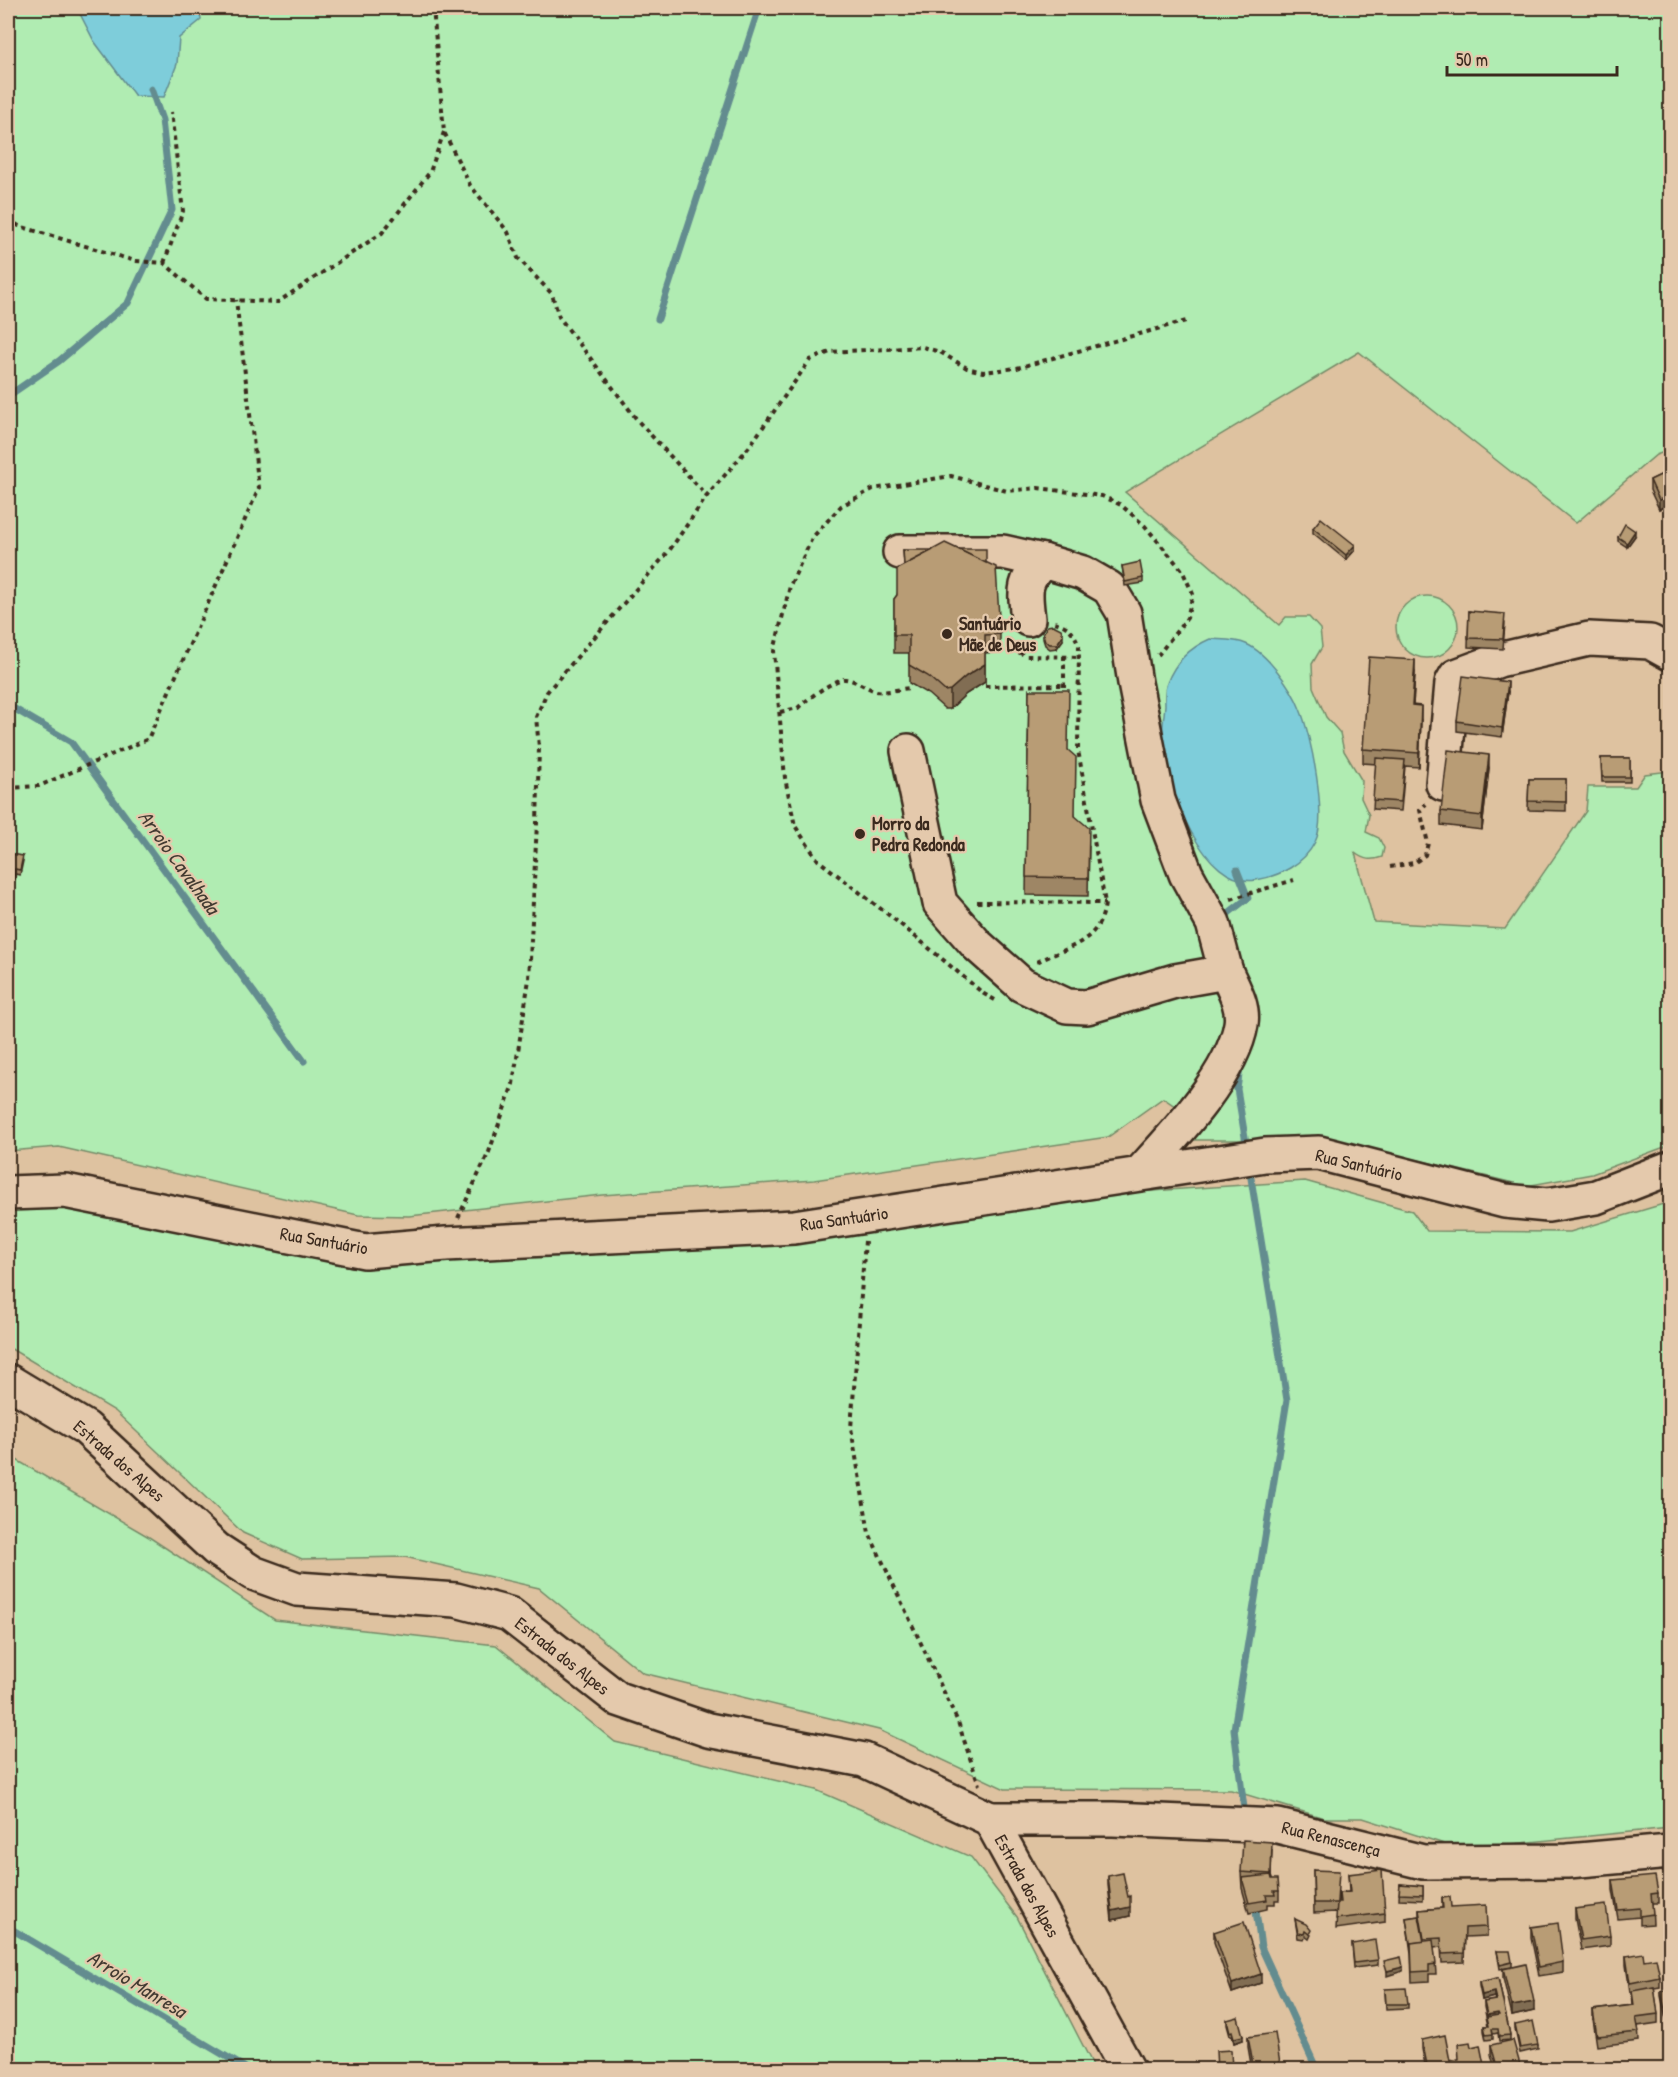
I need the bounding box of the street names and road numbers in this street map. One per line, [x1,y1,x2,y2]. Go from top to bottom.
street label: Rua Santuário [1313,1142,1405,1187]
street label: Rua Santuário [798,1200,890,1237]
street label: Rua Santuário [278,1220,370,1261]
street label: Estrada dos Alpes [68,1414,171,1507]
street label: Estrada dos Alpes [510,1611,615,1701]
street label: Rua Renascença [1279,1814,1383,1863]
street label: Estrada dos Alpes [989,1830,1066,1942]

